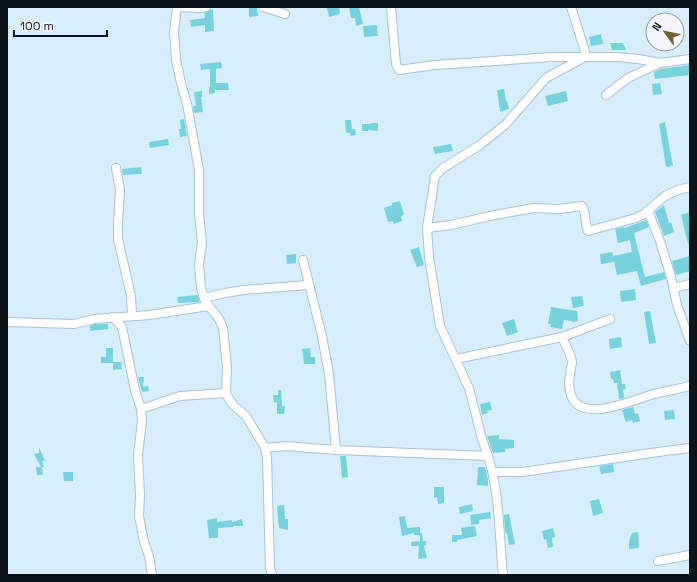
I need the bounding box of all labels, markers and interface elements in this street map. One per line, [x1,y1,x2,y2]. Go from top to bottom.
scale bar [14,12,107,38]
north arrow [645,12,685,52]
text: 100 m [20,18,54,34]
text: N [649,20,664,33]

